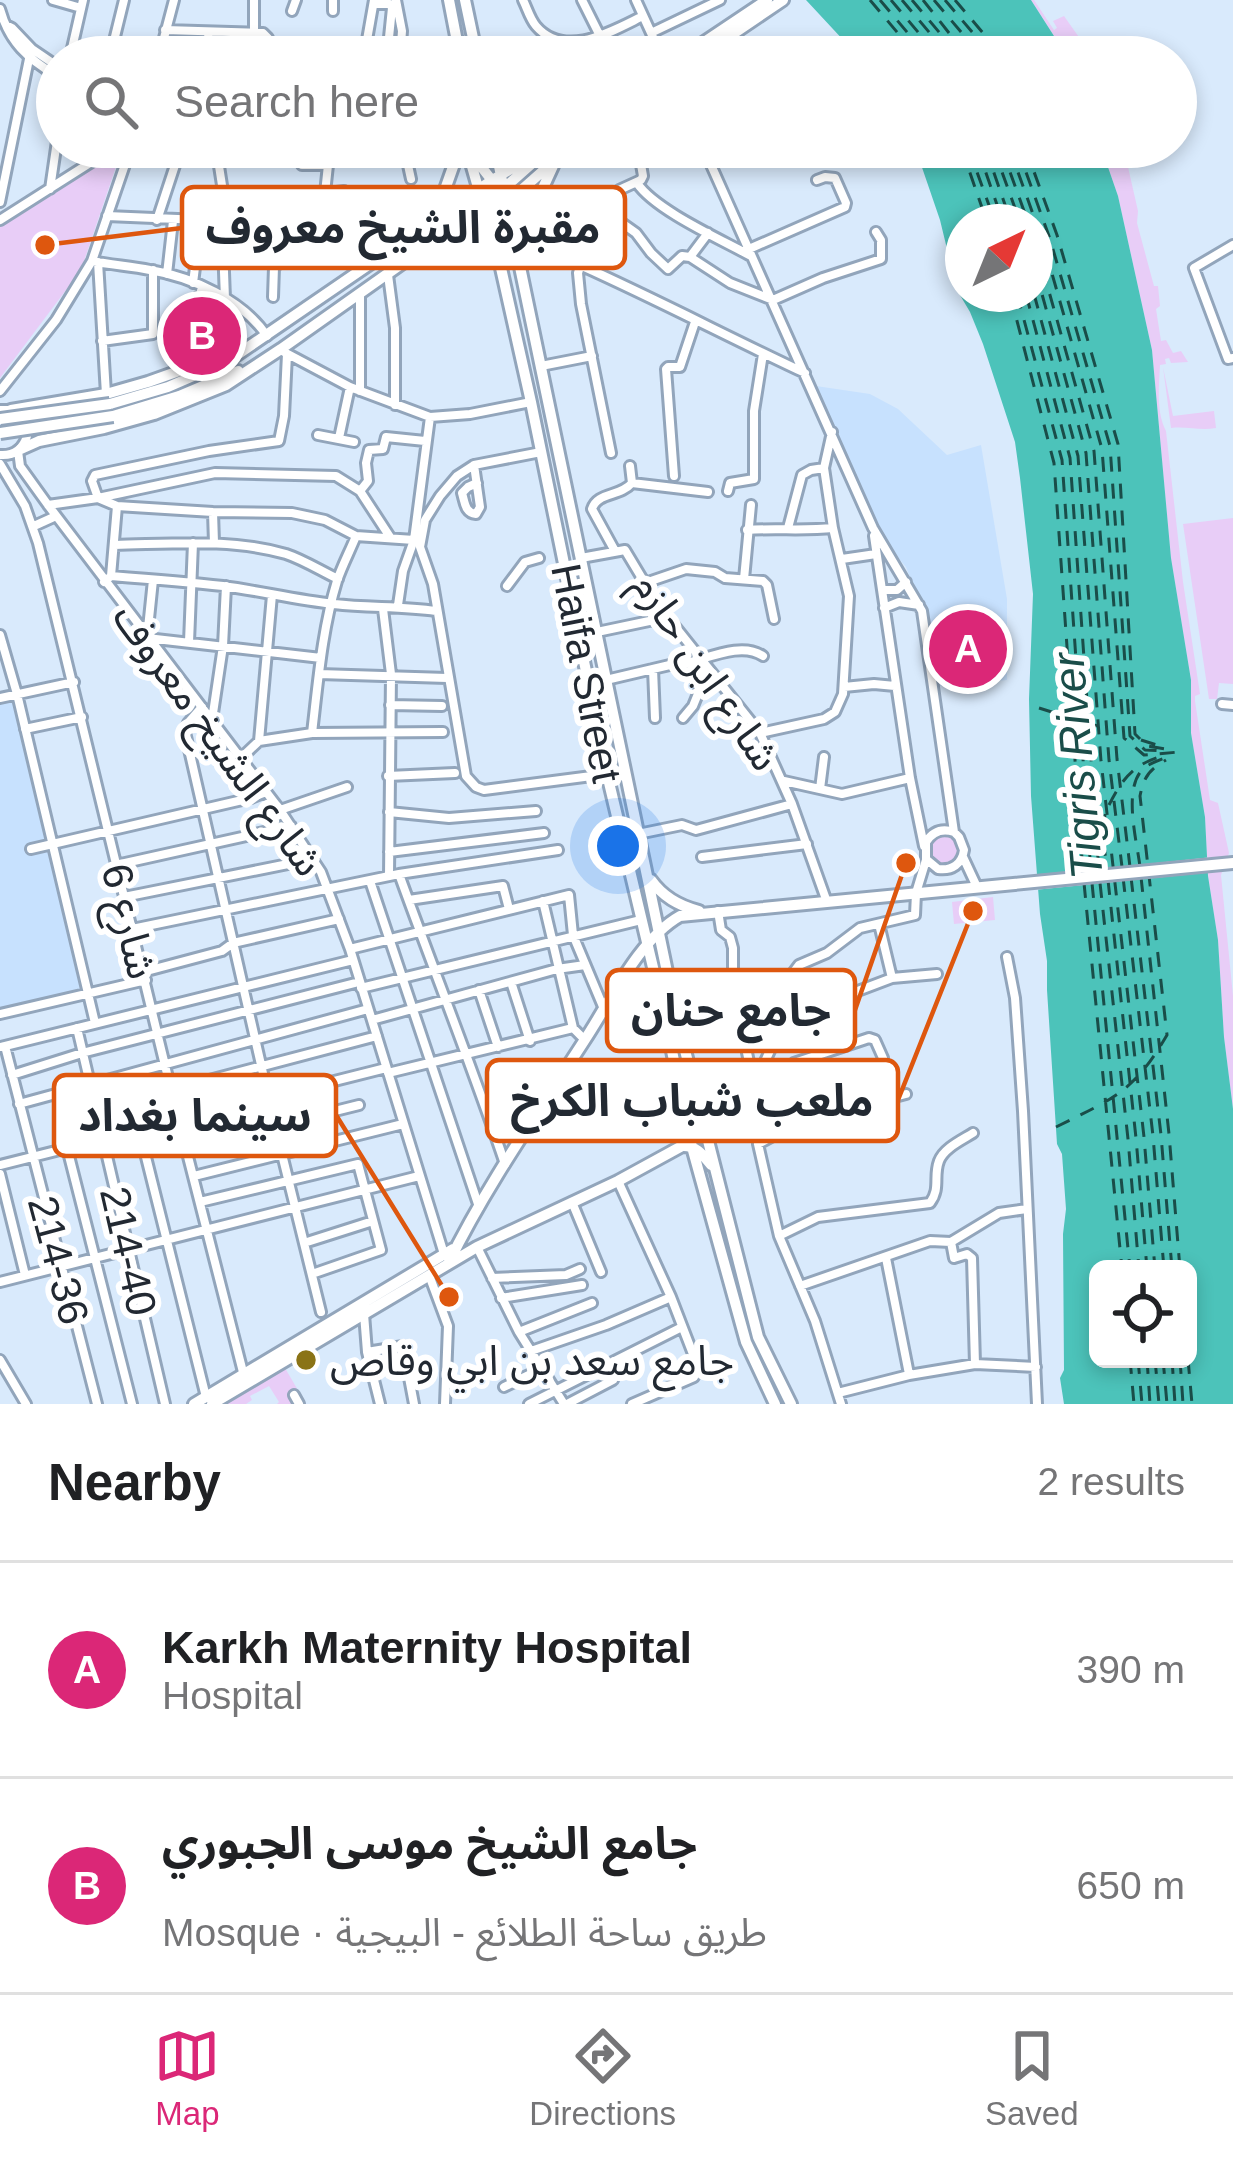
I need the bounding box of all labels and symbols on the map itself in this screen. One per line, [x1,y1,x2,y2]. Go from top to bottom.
callout: مقبرة الشيخ معروف [182,187,625,268]
text: مقبرة الشيخ معروف [206,202,600,261]
north arrow [945,204,1053,312]
pin: B [163,291,241,381]
street label: Haifa Street [542,560,631,787]
street label: شارع ابن حازم [617,564,790,783]
street label: شارع الشيخ معروف [97,594,333,889]
pin: A [929,604,1007,694]
water label: Tigris River [1042,649,1113,881]
your location [588,816,648,876]
street label: شارع 6 [85,859,166,985]
callout: جامع حنان [607,970,855,1051]
text: جامع حنان [631,985,831,1044]
callout: ملعب شباب الكرخ [487,1060,898,1141]
callout: سينما بغداد [54,1075,336,1156]
text: ملعب شباب الكرخ [510,1075,874,1134]
text: سينما بغداد [78,1090,312,1141]
street label: 214-40 [91,1182,166,1320]
street label: 214-36 [19,1191,98,1329]
place label: جامع سعد بن ابي وقاص [330,1337,734,1393]
marker: جامع سعد بن ابي وقاص [293,1347,319,1373]

